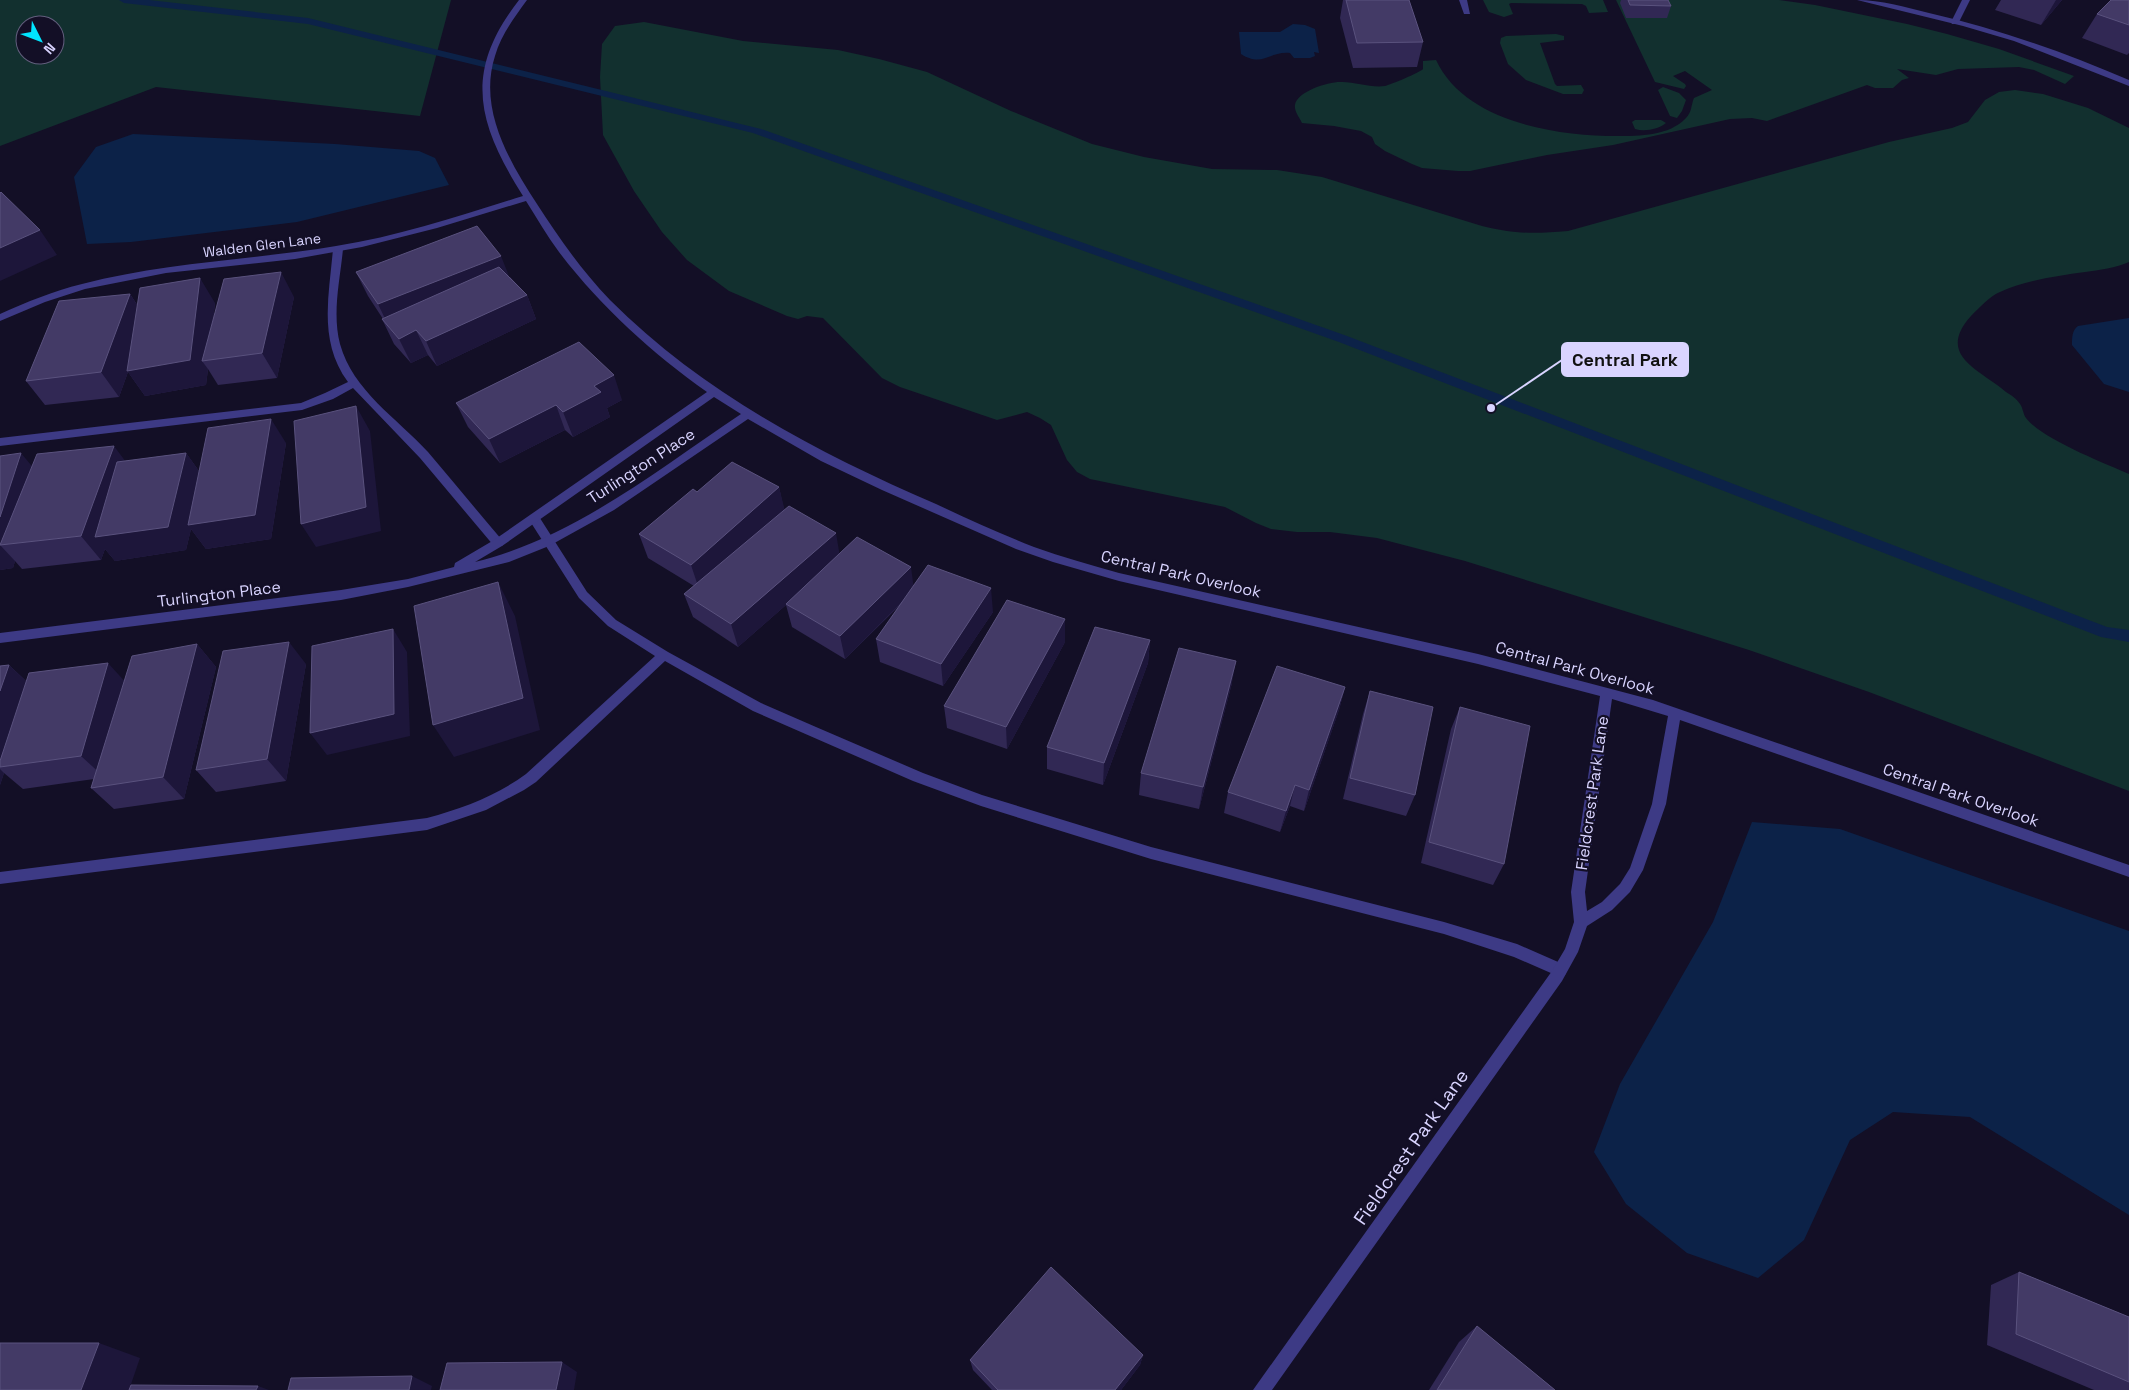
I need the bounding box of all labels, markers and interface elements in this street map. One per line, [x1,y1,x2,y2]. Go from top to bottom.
north arrow [15,15,65,65]
text: N [40,39,59,58]
street label: Walden Glen Lane [202,229,322,261]
callout: Central Park [1562,343,1688,376]
text: Central Park [1572,348,1678,371]
street label: Turlington Place [583,423,699,509]
street label: Central Park Overlook [1099,545,1264,603]
street label: Turlington Place [156,576,282,612]
street label: Central Park Overlook [1493,637,1657,699]
street label: Fieldcrest Park Lane [1571,715,1613,871]
street label: Central Park Overlook [1880,758,2042,832]
street label: Fieldcrest Park Lane [1348,1064,1474,1230]

